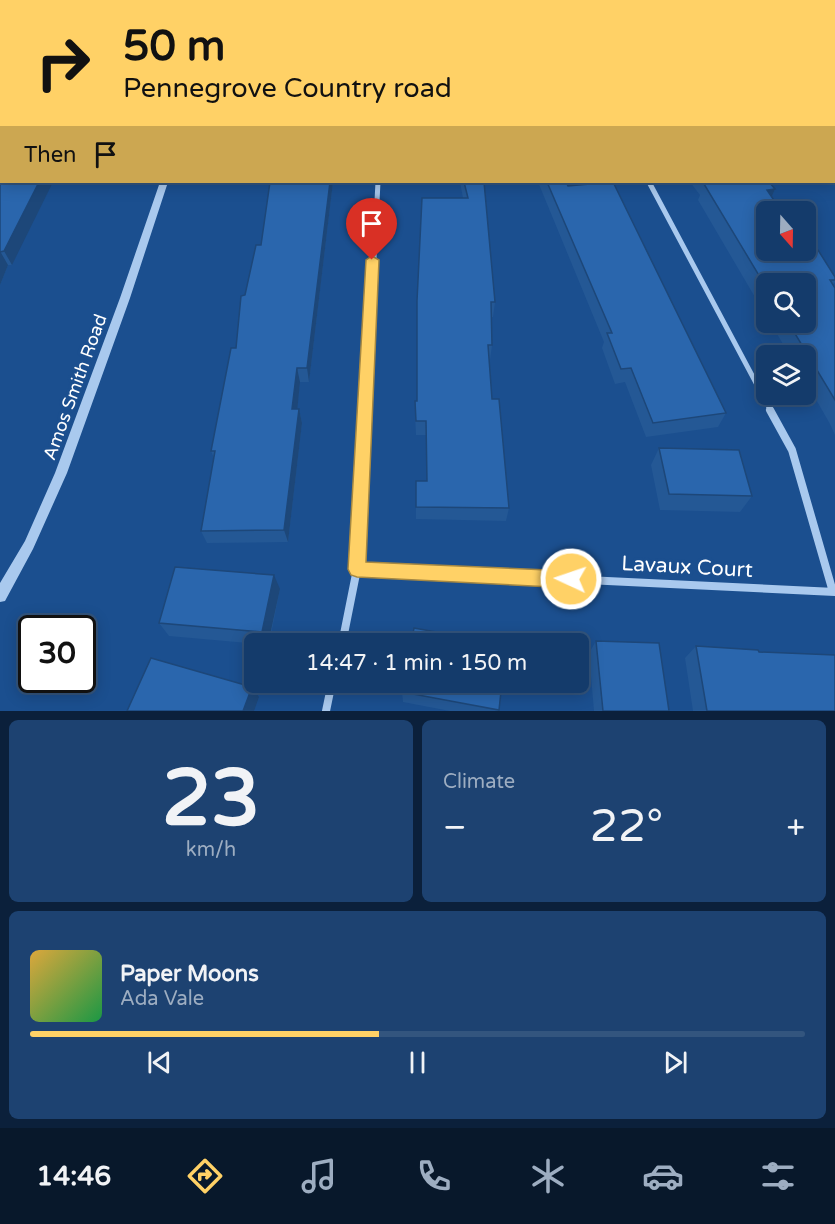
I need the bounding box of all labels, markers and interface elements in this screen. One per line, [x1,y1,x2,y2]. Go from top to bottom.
text: 50 m [123,21,225,72]
icon: right [24,24,102,102]
text: Pennegrove Country road [123,72,452,105]
icon: arrive [89,138,122,171]
text: Then [24,142,77,168]
pin [346,198,397,260]
north arrow [756,201,816,261]
map controls [756,201,816,405]
icon: arrive [355,207,388,240]
button: search [756,273,816,333]
street label: Amos Smith Road [38,311,112,463]
button: layers [756,345,816,405]
position arrow [539,547,603,611]
street label: Lavaux Court [621,551,753,583]
speed limit sign: 30 [18,615,96,693]
text: 14:47 · 1 min · 150 m [306,650,527,676]
text: 23 [162,752,260,846]
text: Climate [443,770,515,794]
text: 22° [590,800,663,854]
text: − [443,808,467,847]
text: + [786,808,805,847]
text: km/h [186,838,236,862]
text: Paper Moons [120,961,259,987]
text: Ada Vale [120,987,204,1011]
icon: previous [143,1046,176,1079]
icon: pause [401,1046,434,1079]
icon: next [659,1046,692,1079]
icon: directions [184,1155,226,1197]
icon: music [298,1155,340,1197]
icon: phone [413,1155,455,1197]
icon: climate [527,1155,569,1197]
icon: car [642,1155,684,1197]
icon: filters [757,1155,799,1197]
text: 14:46 [36,1160,111,1193]

